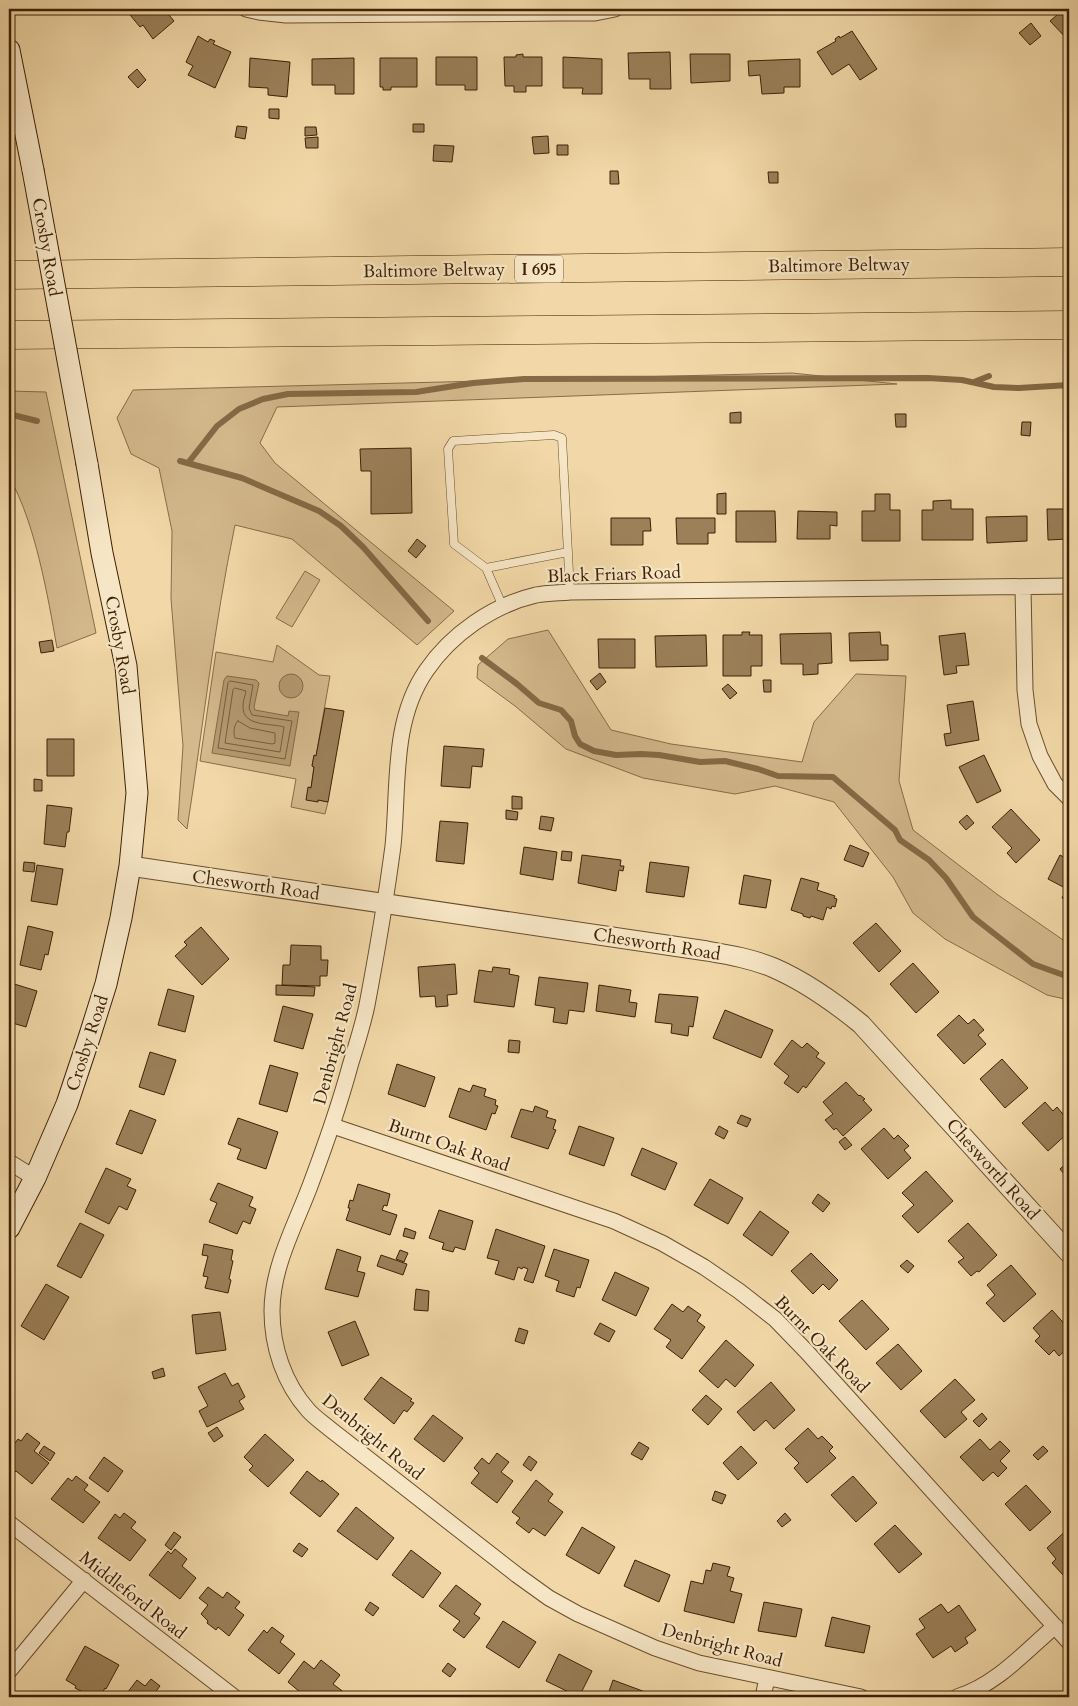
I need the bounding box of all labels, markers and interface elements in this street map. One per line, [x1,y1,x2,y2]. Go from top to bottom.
street label: Crosby Road [26,196,68,299]
street label: Baltimore Beltway [768,252,911,279]
road number: I 695 [515,255,563,282]
street label: Baltimore Beltway [363,257,506,284]
street label: Black Friars Road [547,560,682,589]
street label: Crosby Road [99,594,141,697]
street label: Chesworth Road [191,864,322,907]
street label: Chesworth Road [591,922,723,967]
street label: Denbright Road [307,980,364,1107]
street label: Crosby Road [60,992,115,1094]
street label: Burnt Oak Road [385,1113,513,1178]
street label: Chesworth Road [940,1113,1045,1226]
street label: Burnt Oak Road [769,1290,875,1399]
street label: Denbright Road [316,1389,429,1486]
street label: Middleford Road [74,1546,192,1645]
street label: Denbright Road [659,1617,786,1674]

